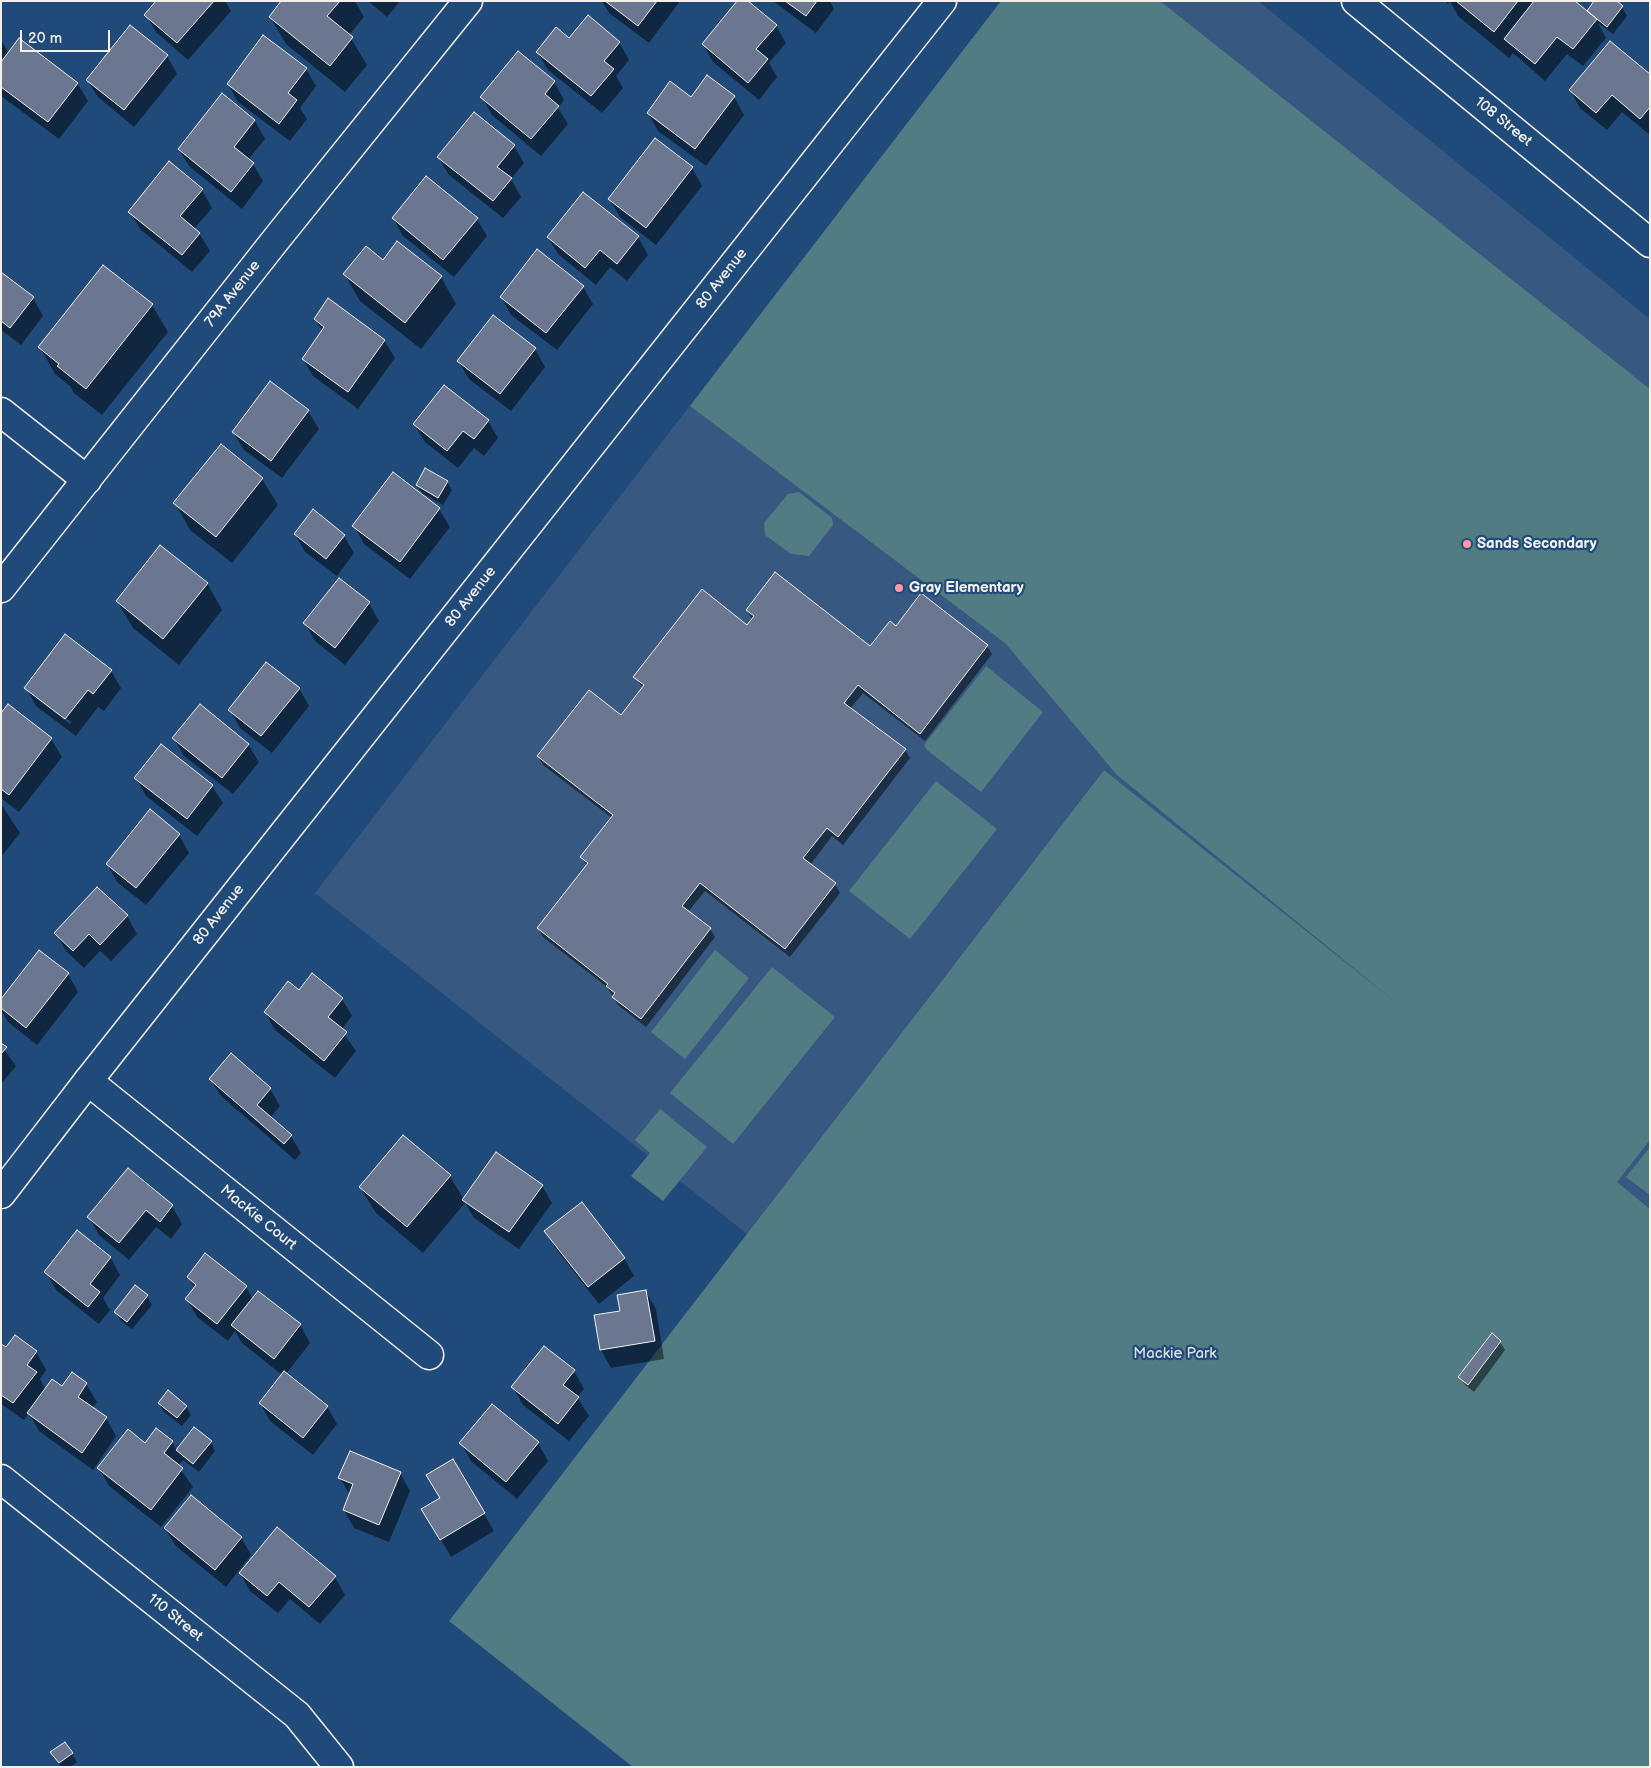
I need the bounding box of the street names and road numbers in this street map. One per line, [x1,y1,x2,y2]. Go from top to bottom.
street label: 108 Street [1471,93,1535,151]
street label: 80 Avenue [693,245,751,313]
street label: 79A Avenue [201,257,265,331]
street label: 80 Avenue [442,563,500,631]
street label: 80 Avenue [190,881,248,949]
street label: MacKie Court [216,1182,300,1254]
street label: 110 Street [144,1590,206,1646]

